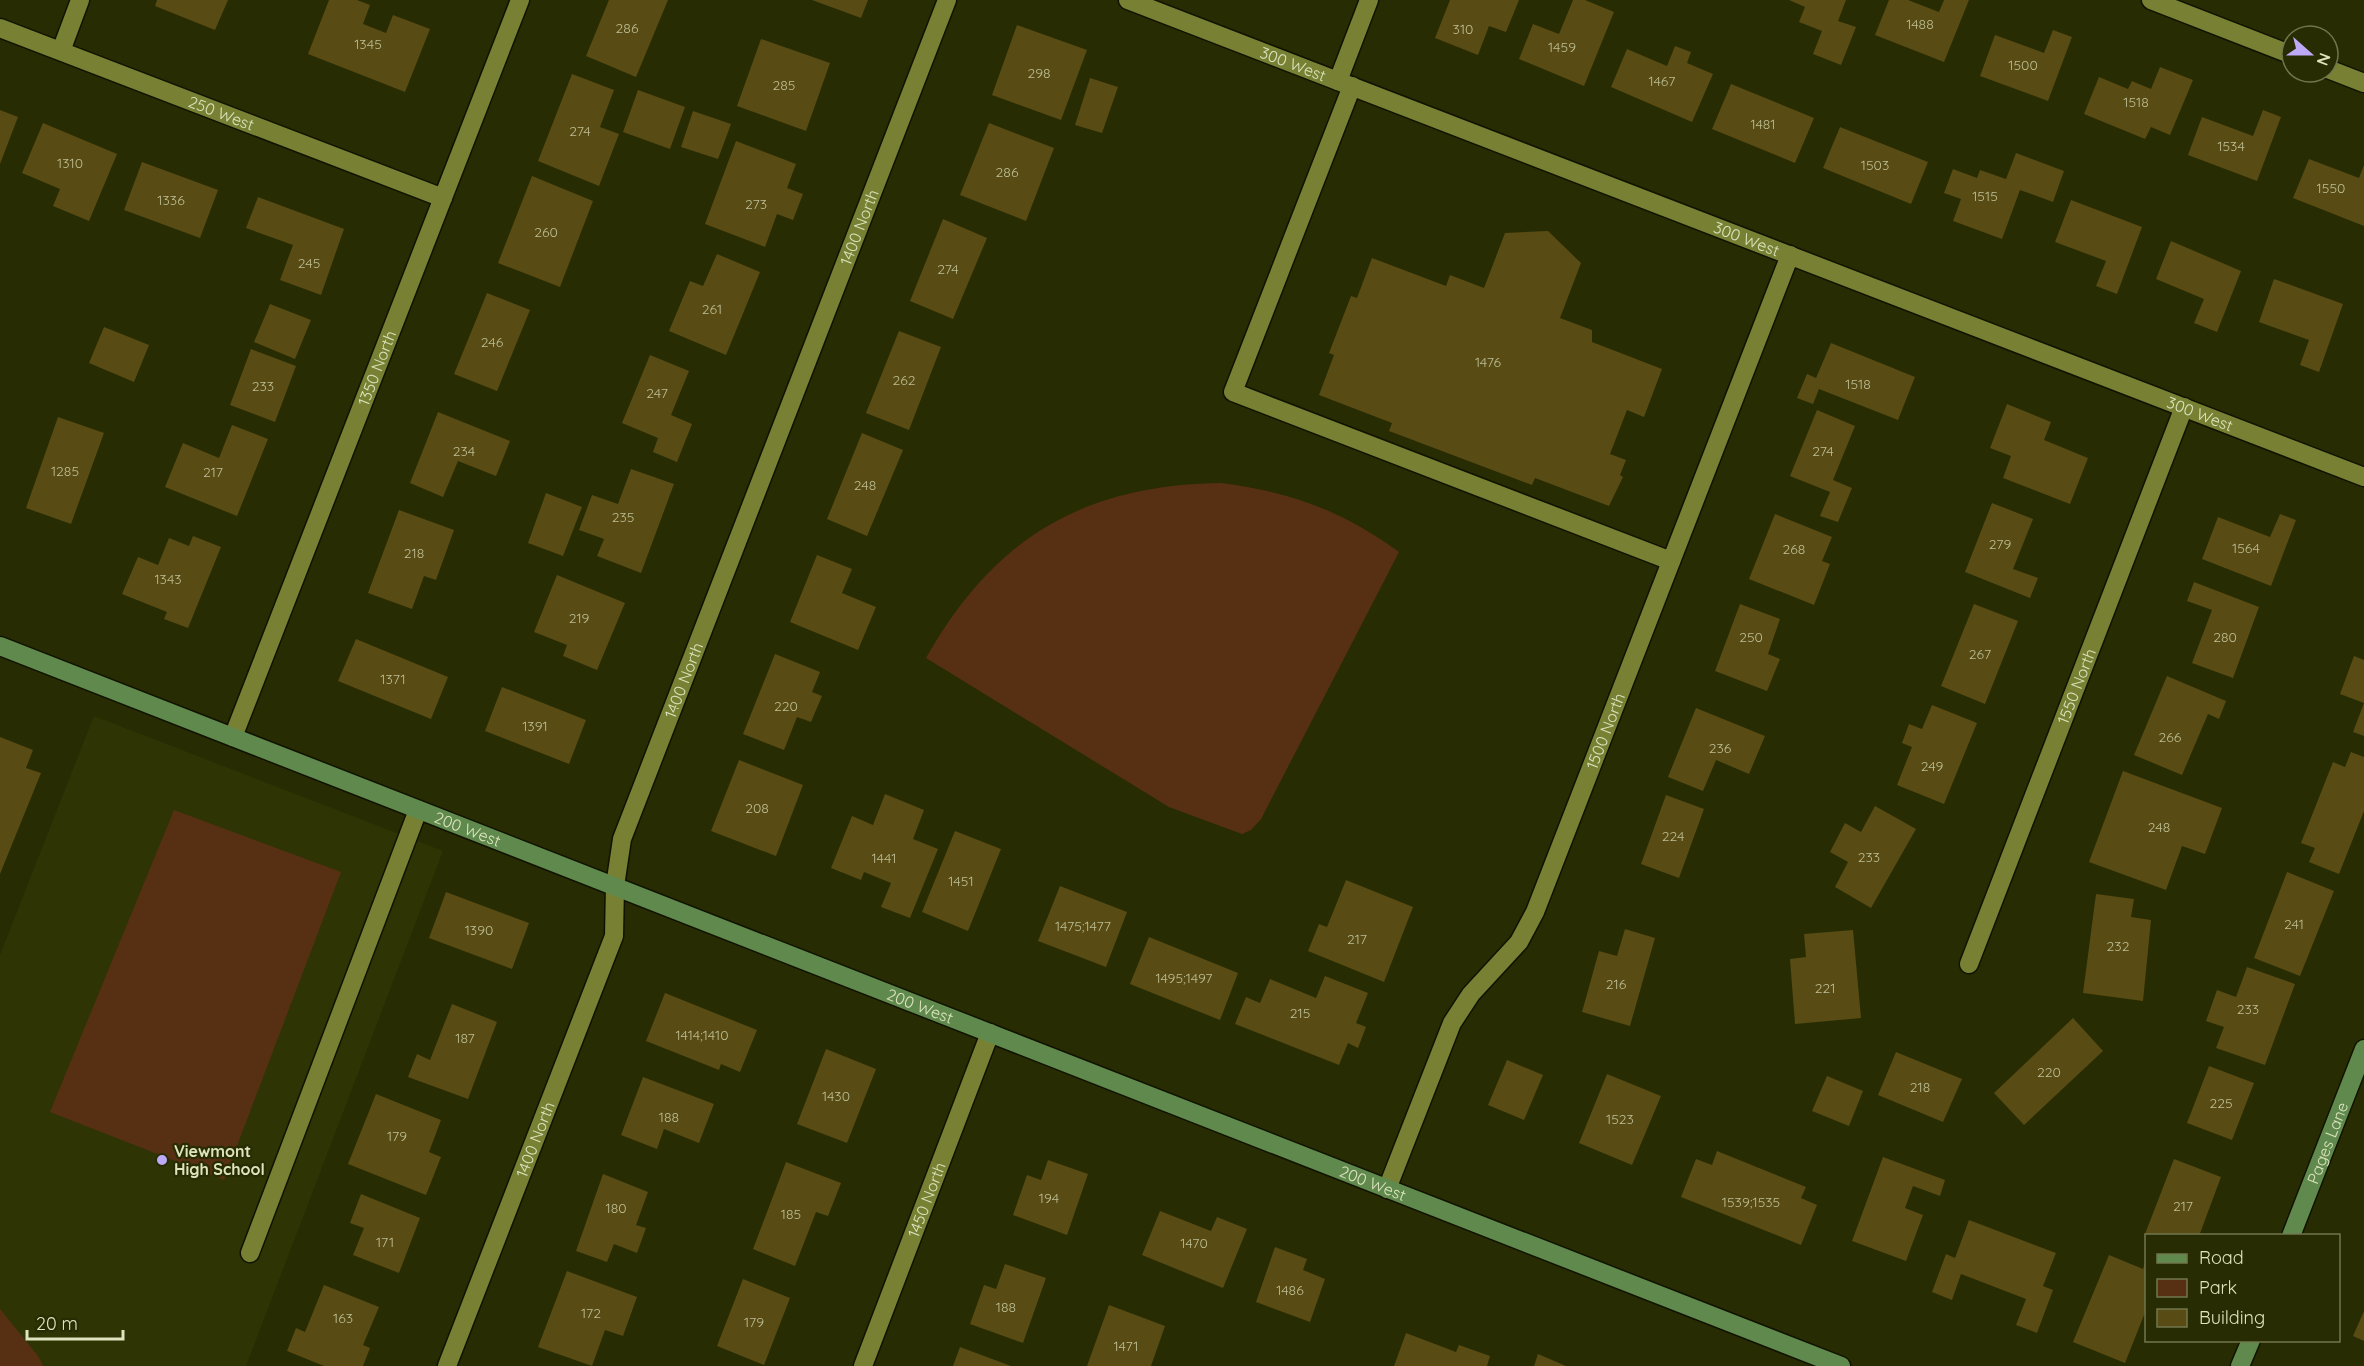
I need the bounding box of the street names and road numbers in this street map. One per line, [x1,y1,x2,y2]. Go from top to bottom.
street label: 300 West [1257,42,1329,85]
street label: 250 West [186,91,257,135]
street label: 1400 North [835,186,883,268]
street label: 300 West [1711,217,1782,260]
street label: 1350 North [353,328,400,408]
street label: 300 West [2164,392,2236,435]
street label: 1400 North [660,640,707,721]
street label: 1550 North [2053,645,2100,727]
street label: 1500 North [1581,690,1629,772]
street label: 200 West [431,807,504,851]
street label: 200 West [884,984,956,1028]
street label: 1400 North [511,1099,559,1180]
street label: Pages Lane [2302,1099,2352,1187]
street label: 1450 North [903,1159,950,1240]
street label: 200 West [1337,1161,1409,1205]

